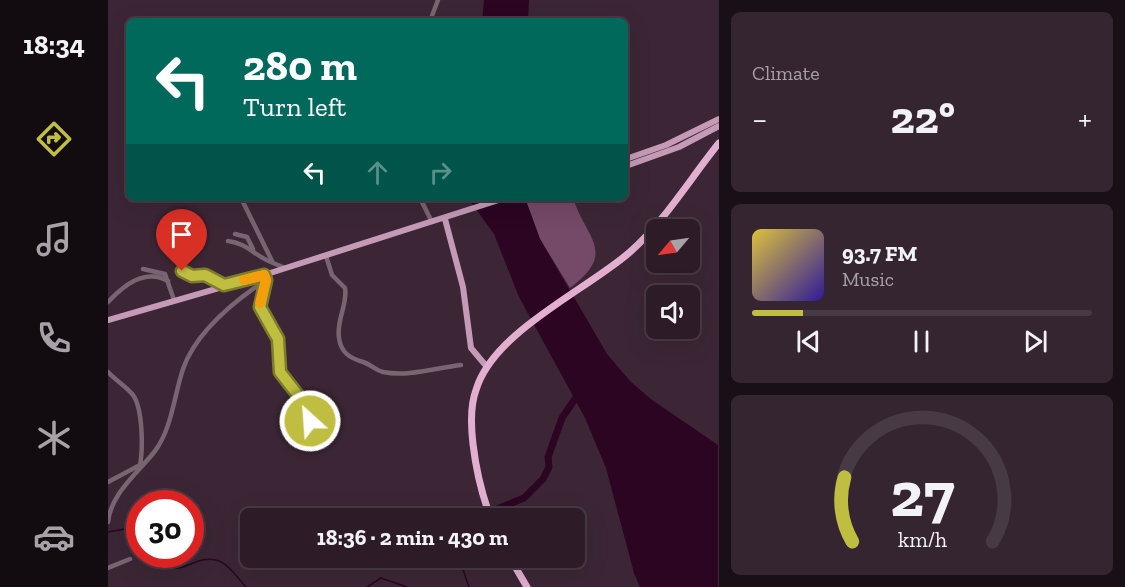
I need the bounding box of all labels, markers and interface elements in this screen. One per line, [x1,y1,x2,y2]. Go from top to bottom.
text: 18:34 [23,29,85,61]
text: 280 m [243,40,357,91]
icon: left [144,42,222,120]
text: Climate [752,61,820,85]
text: Turn left [243,91,346,123]
text: 22° [890,91,955,145]
text: − [752,99,767,138]
text: + [1078,99,1092,138]
icon: directions [33,118,75,160]
icon: left [298,156,331,189]
icon: ahead [361,156,394,189]
icon: right [424,156,457,189]
pin [156,209,207,271]
icon: music [33,218,75,260]
icon: arrive [165,218,198,251]
north arrow [646,219,700,273]
map controls [646,219,700,339]
text: 93.7 FM [842,240,917,267]
text: Music [842,267,894,291]
button: sound [646,285,700,339]
icon: phone [33,317,75,359]
icon: previous [792,325,825,358]
icon: pause [905,325,938,358]
icon: next [1019,325,1052,358]
position arrow [278,389,342,453]
icon: climate [33,417,75,459]
text: 27 [890,457,954,532]
speed limit sign: 30 [126,490,204,568]
icon: car [33,516,75,558]
text: 18:36 · 2 min · 430 m [317,524,508,551]
text: km/h [898,528,946,553]

